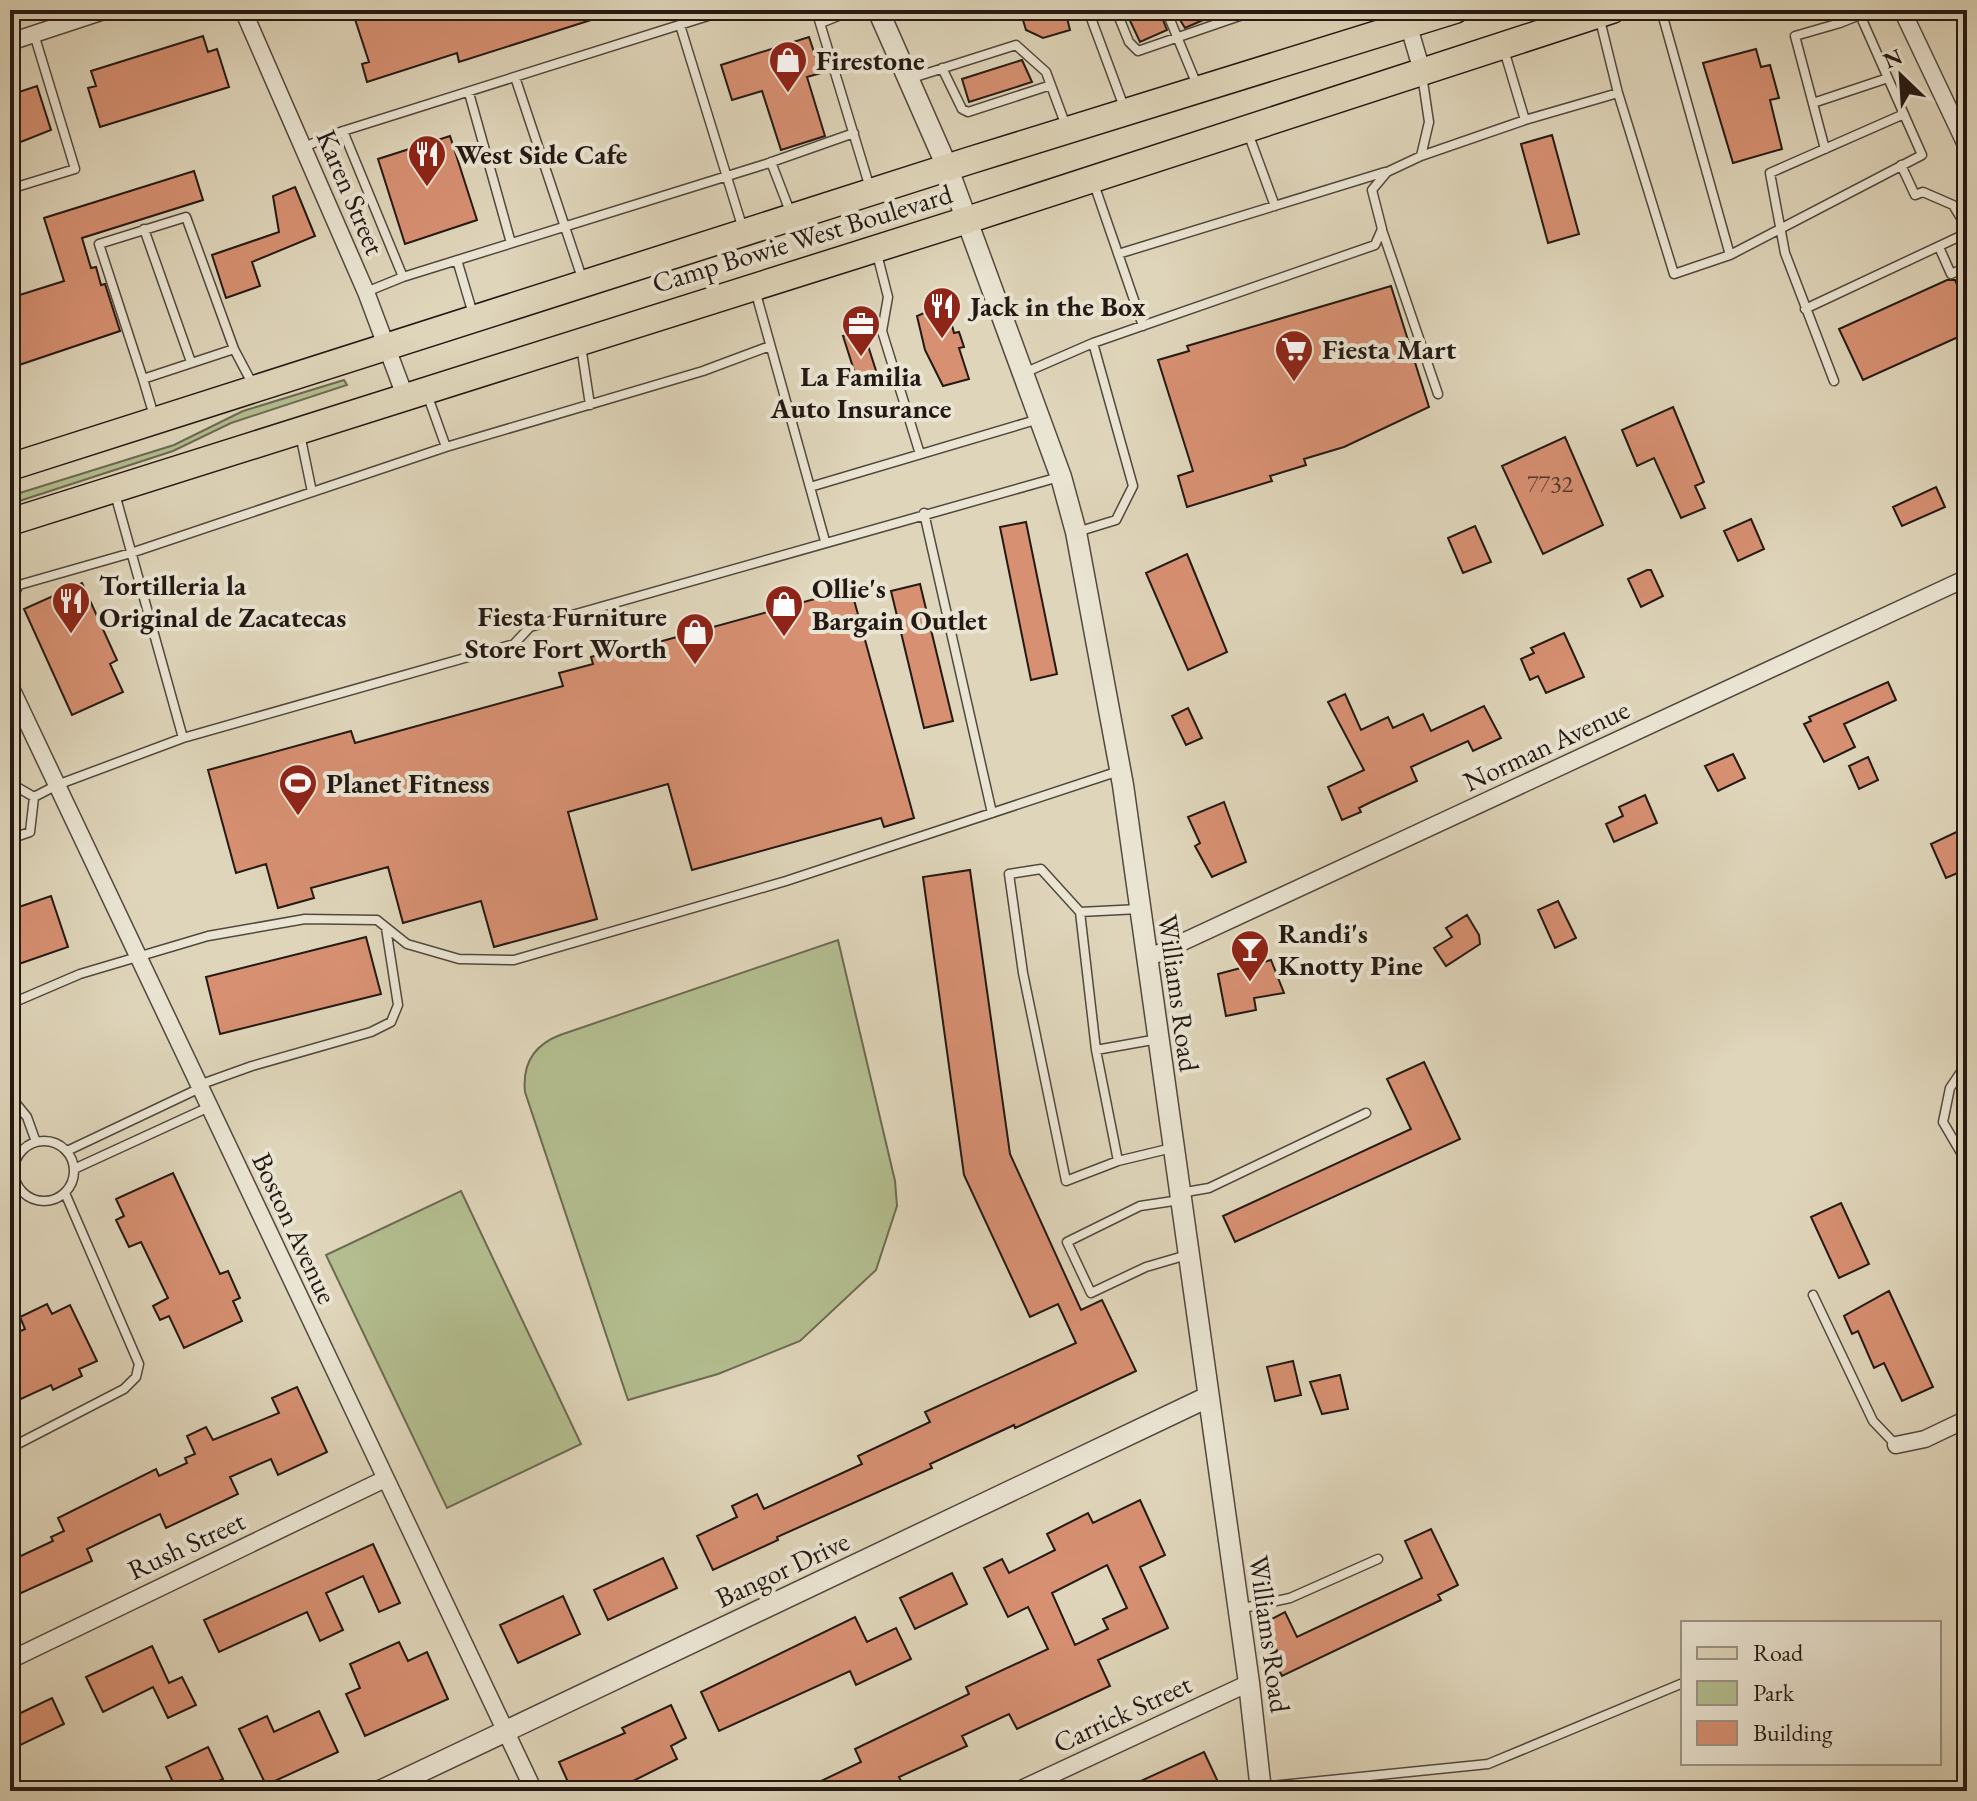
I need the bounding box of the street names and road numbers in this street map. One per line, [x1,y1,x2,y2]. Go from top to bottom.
street label: Karen Street [309,124,394,260]
street label: Camp Bowie West Boulevard [648,175,957,301]
street label: Norman Avenue [1457,691,1635,799]
street label: Williams Road [1150,912,1208,1075]
street label: Boston Avenue [244,1147,346,1309]
street label: Rush Street [122,1502,251,1588]
street label: Bangor Drive [709,1522,855,1616]
street label: Williams Road [1241,1553,1299,1716]
street label: Carrick Street [1047,1665,1197,1761]

